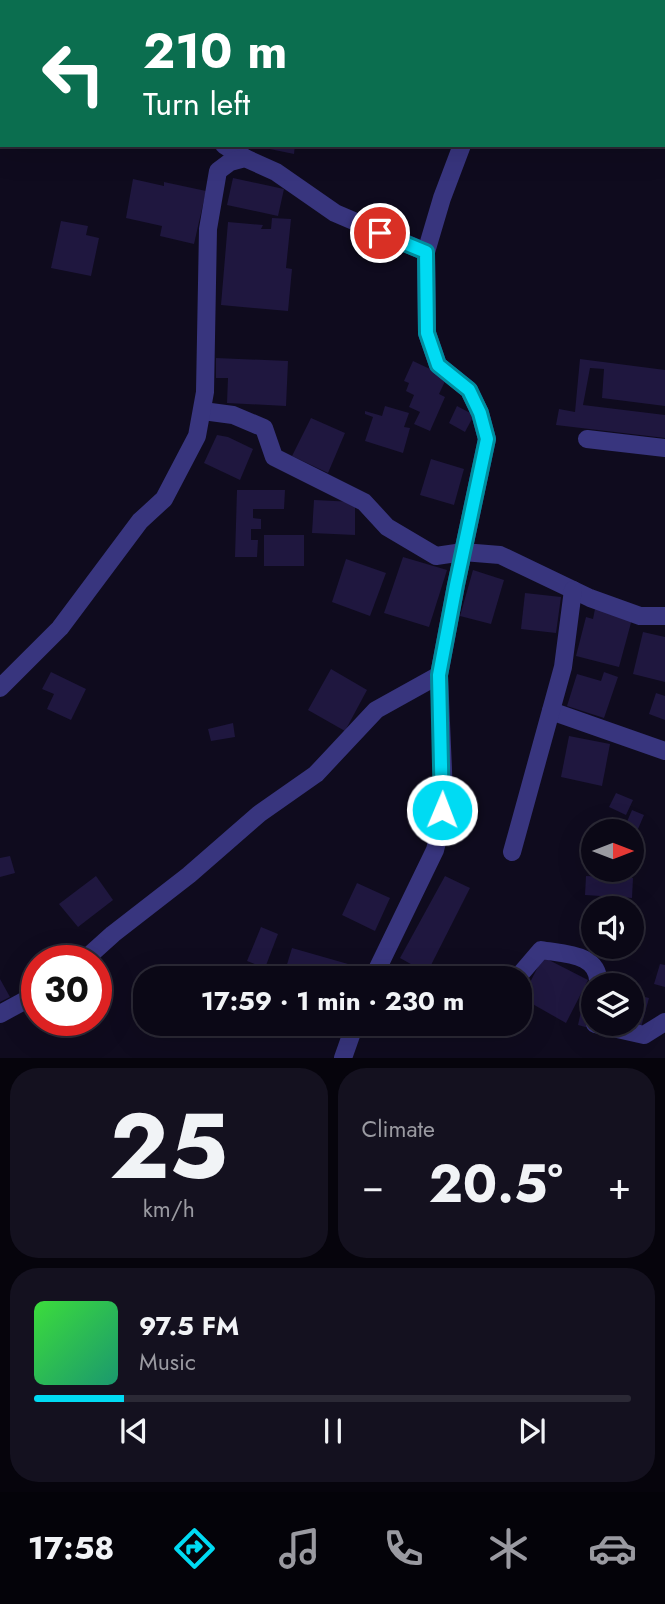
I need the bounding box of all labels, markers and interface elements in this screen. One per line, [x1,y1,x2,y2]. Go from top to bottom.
text: 210 m [143,16,287,86]
icon: left [28,28,119,119]
text: Turn left [143,81,250,127]
pin [350,203,410,263]
icon: arrive [361,214,399,252]
position arrow [405,773,479,847]
north arrow [581,819,644,882]
map controls [581,819,644,1036]
button: sound [581,896,644,959]
speed limit sign: 30 [21,945,112,1036]
button: layers [581,973,644,1036]
text: 17:59 · 1 min · 230 m [201,982,464,1020]
text: 25 [110,1081,228,1212]
text: Climate [362,1112,435,1146]
text: 20.5° [429,1146,563,1222]
text: − [362,1158,384,1213]
text: + [608,1158,631,1213]
text: km/h [143,1192,195,1226]
text: 97.5 FM [139,1307,239,1345]
text: Music [139,1345,196,1379]
icon: previous [115,1412,153,1450]
icon: pause [314,1412,352,1450]
icon: next [513,1412,551,1450]
icon: directions [170,1524,219,1573]
icon: music [275,1524,324,1573]
icon: phone [379,1524,428,1573]
icon: climate [484,1524,533,1573]
icon: car [588,1524,637,1573]
text: 17:58 [28,1525,114,1571]

